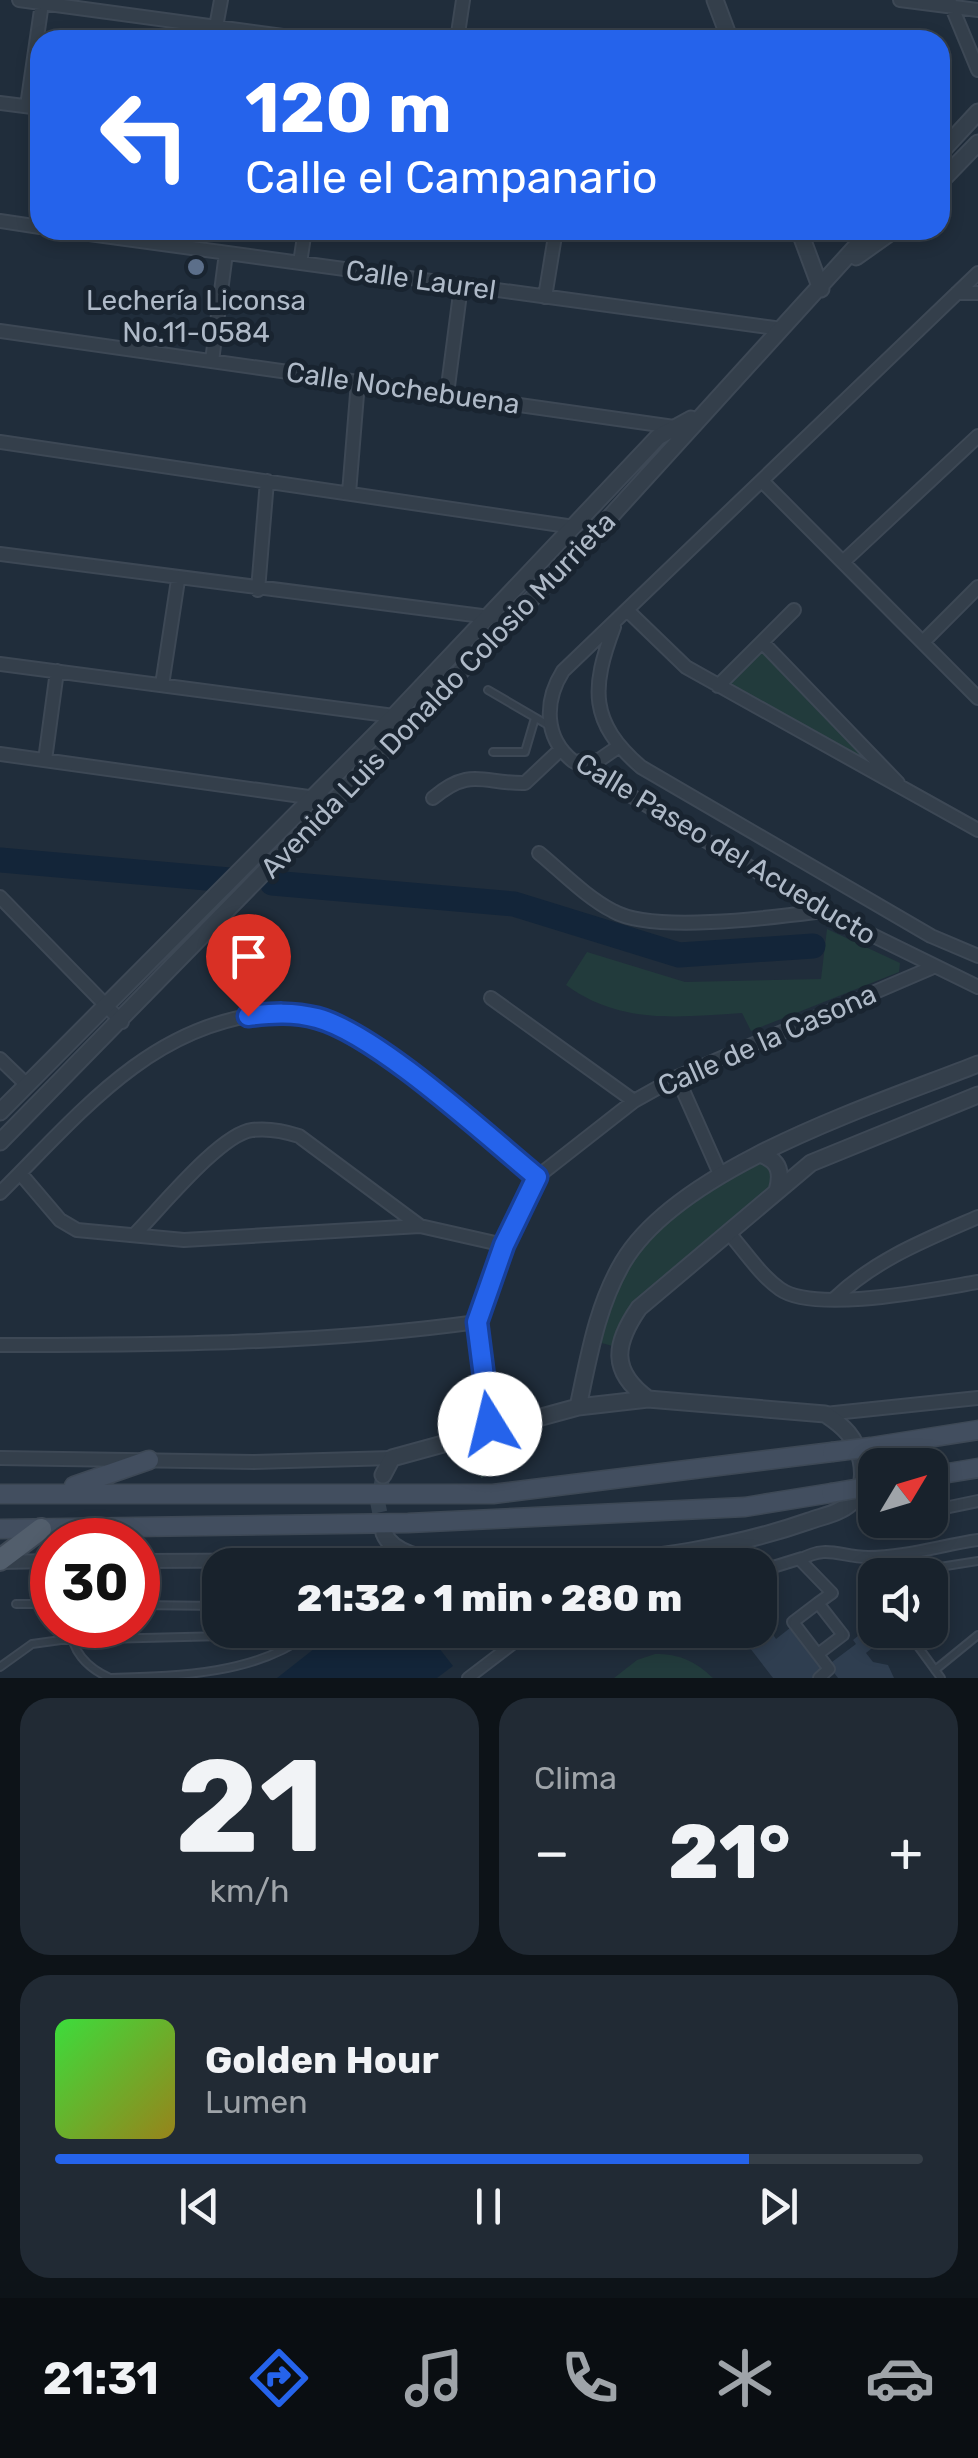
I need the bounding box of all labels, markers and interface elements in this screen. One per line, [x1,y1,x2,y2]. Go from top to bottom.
text: 120 m [245,67,452,150]
icon: left [80,70,210,200]
text: Calle el Campanario [245,151,657,204]
street label: Calle Laurel [344,253,498,307]
marker: Lechería Liconsa No.11-0584 [185,256,207,278]
place label: Lechería Liconsa No.11-0584 [86,284,306,349]
street label: Calle Nochebuena [284,355,522,421]
street label: Avenida Luis Donaldo Colosio Murrieta [254,505,622,885]
street label: Calle Paseo del Acueducto [570,746,882,952]
pin [206,914,291,1017]
icon: arrive [221,929,276,984]
street label: Calle de la Casona [653,977,881,1103]
position arrow [438,1372,542,1476]
north arrow [858,1448,948,1538]
map controls [858,1448,948,1648]
speed limit sign: 30 [30,1518,160,1648]
button: sound [858,1558,948,1648]
text: 21:32 · 1 min · 280 m [297,1575,682,1621]
text: 21 [175,1729,324,1884]
text: Clima [534,1759,617,1797]
text: 21° [668,1808,790,1897]
text: − [534,1820,570,1885]
text: + [889,1820,923,1885]
text: km/h [210,1872,289,1910]
text: Golden Hour [205,2037,439,2083]
text: Lumen [205,2083,308,2121]
icon: previous [172,2179,227,2234]
icon: pause [461,2179,516,2234]
icon: next [751,2179,806,2234]
icon: directions [244,2343,314,2413]
icon: music [399,2343,469,2413]
icon: phone [555,2343,625,2413]
icon: climate [710,2343,780,2413]
icon: car [865,2343,935,2413]
text: 21:31 [43,2352,159,2405]

